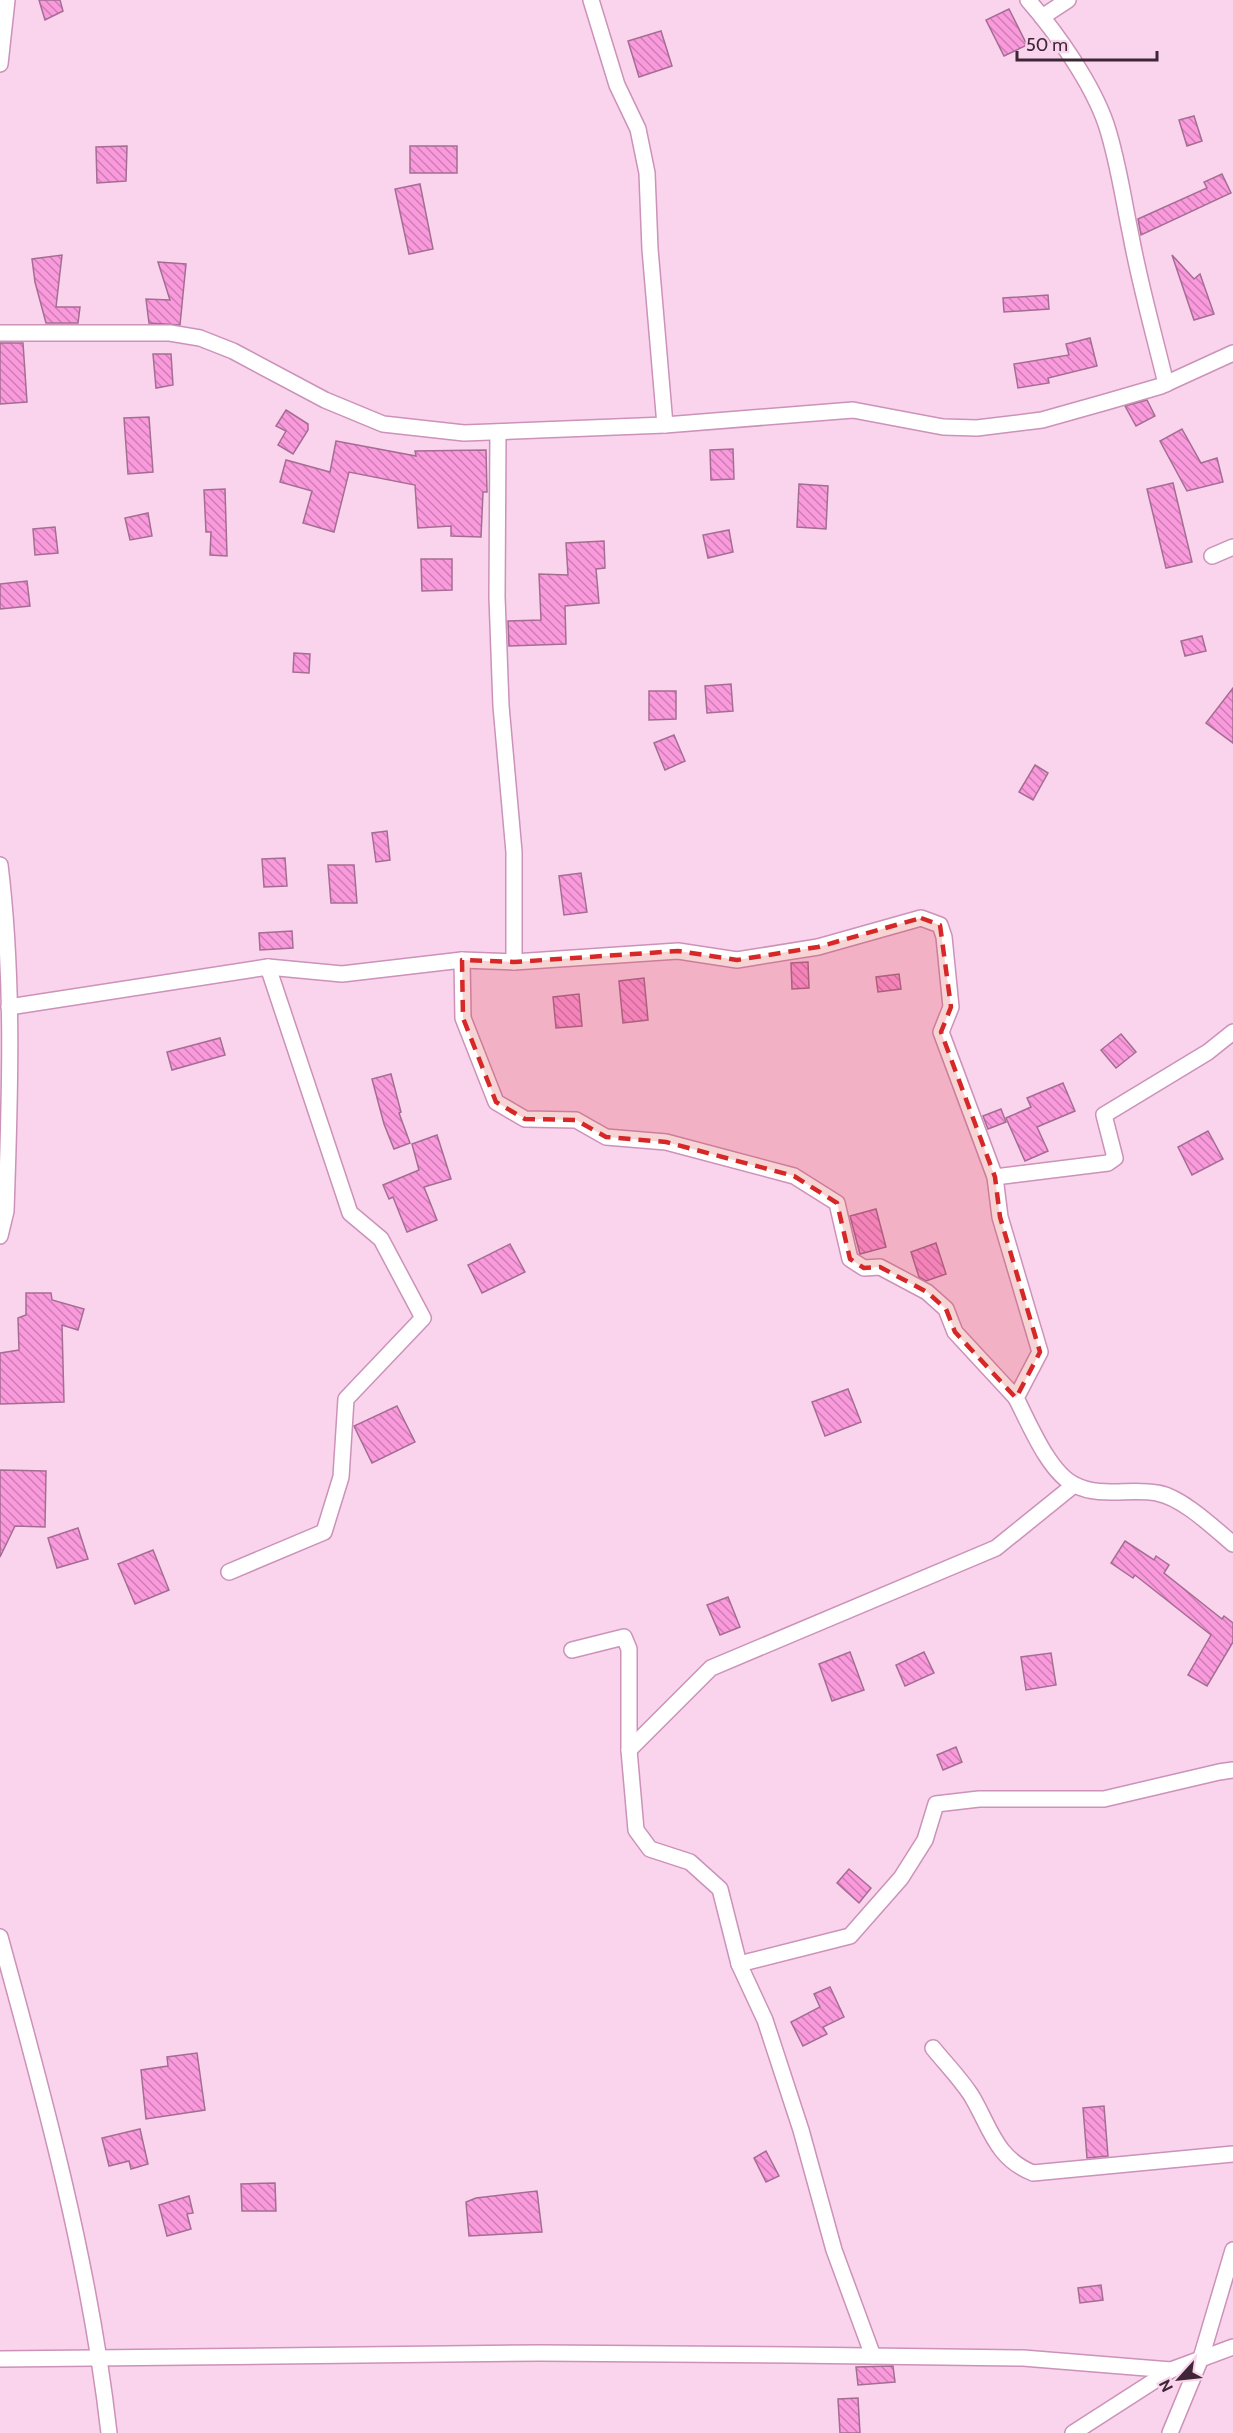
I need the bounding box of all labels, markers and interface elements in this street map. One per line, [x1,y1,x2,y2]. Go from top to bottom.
scale bar [1017,24,1156,62]
text: 50 m [1026,34,1068,56]
north arrow [1149,2349,1209,2409]
text: N [1155,2376,1177,2395]

